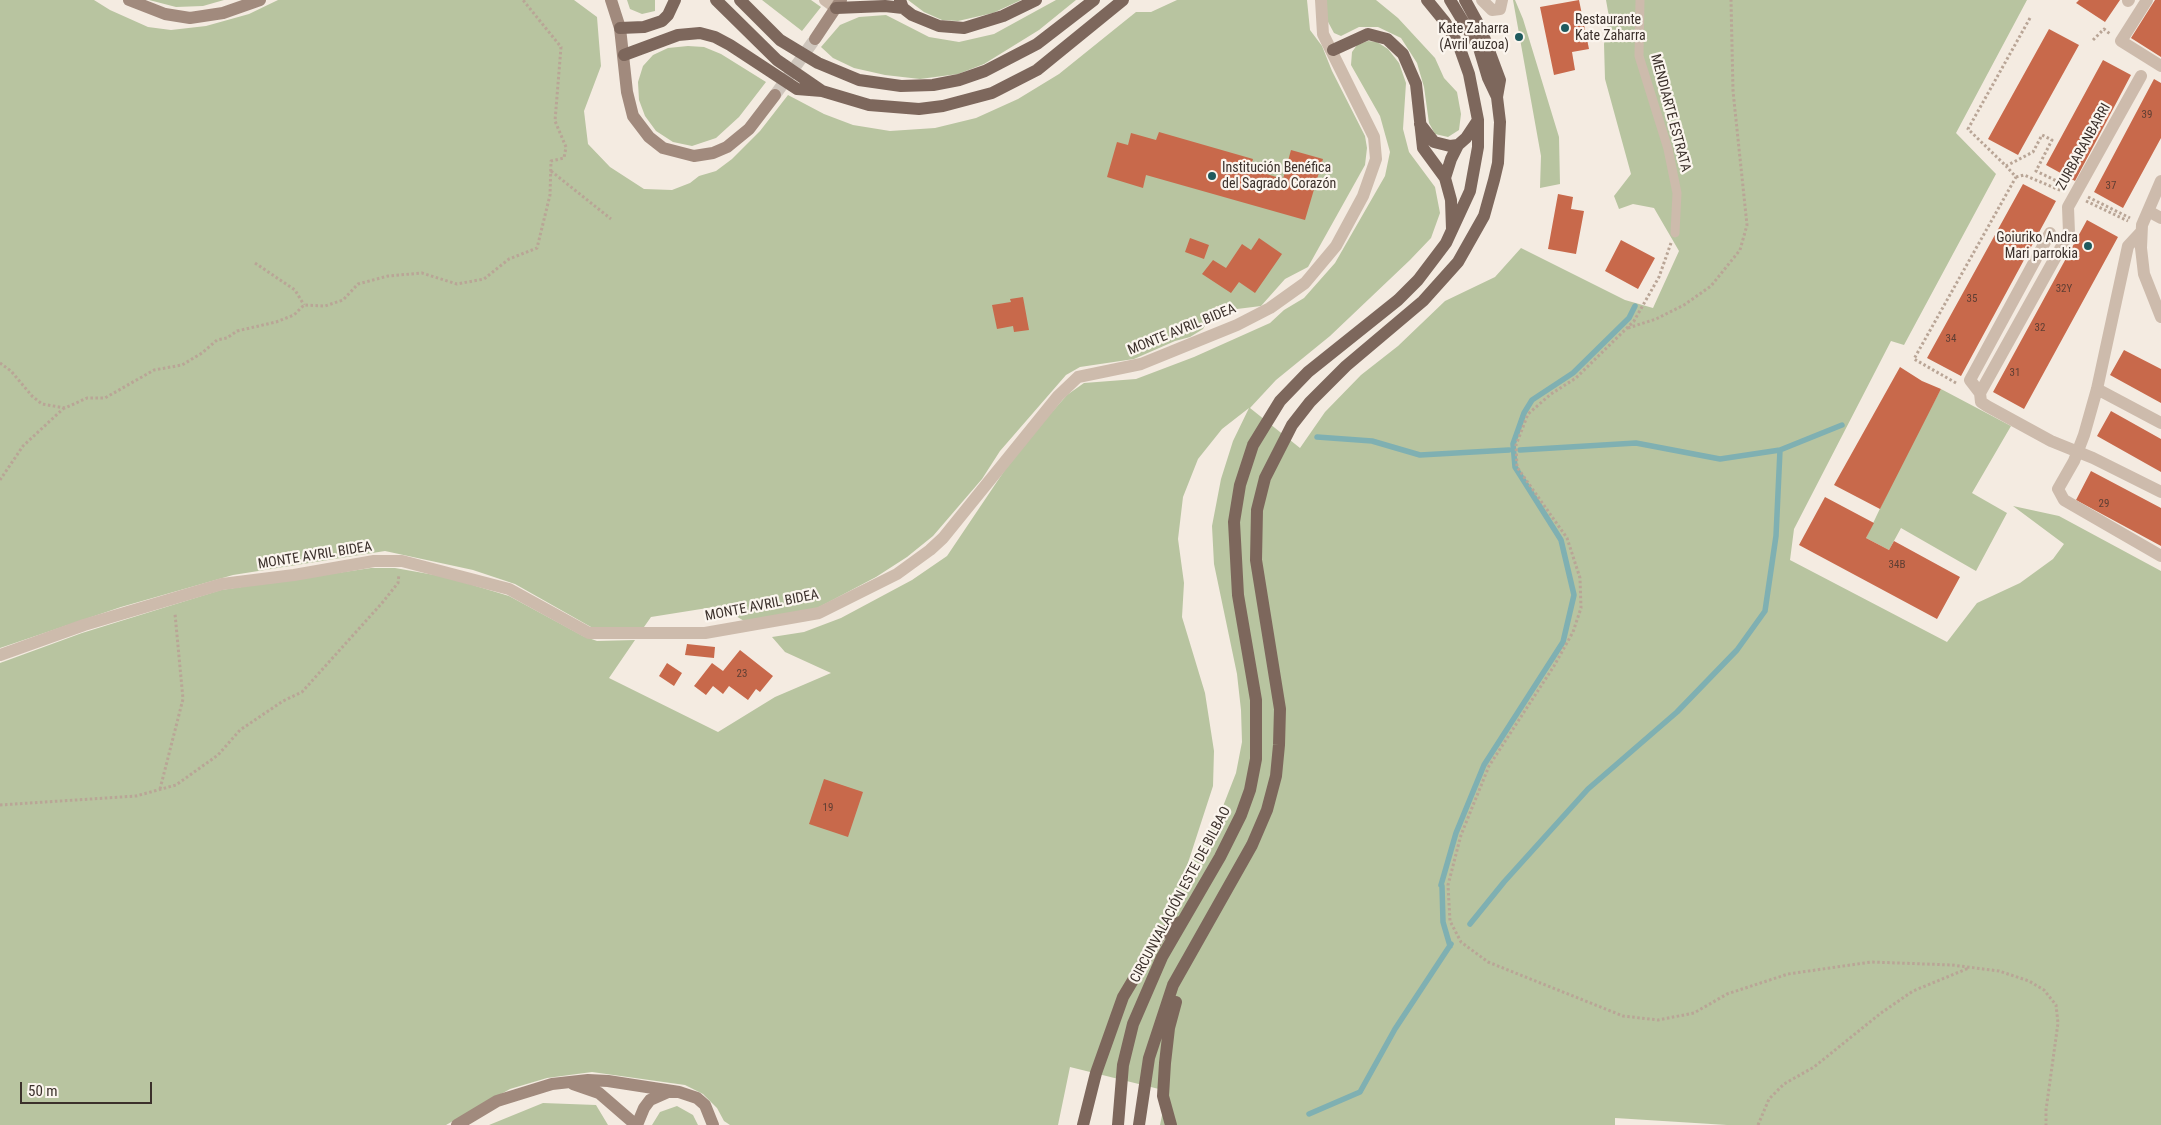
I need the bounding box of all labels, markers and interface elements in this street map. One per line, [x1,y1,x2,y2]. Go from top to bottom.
place label: Restaurante Kate Zaharra [1575,12,1646,44]
place label: Kate Zaharra (Avril auzoa) [1438,21,1509,54]
marker: Restaurante Kate Zaharra [1559,22,1571,34]
marker: Kate Zaharra (Avril auzoa) [1513,31,1525,43]
street label: MENDIARTE ESTRATA [1646,52,1694,174]
street label: ZURBARANBARRI [2053,101,2115,193]
house number: 39 [2142,108,2152,122]
place label: Institución Benéfica del Sagrado Corazón [1222,160,1336,192]
marker: Institución Benéfica del Sagrado Corazón [1206,170,1218,182]
house number: 37 [2106,179,2116,193]
place label: Goiuriko Andra Mari parrokia [1996,230,2078,262]
marker: Goiuriko Andra Mari parrokia [2082,240,2094,252]
house number: 32Y [2056,282,2072,296]
house number: 35 [1967,292,1977,306]
street label: MONTE AVRIL BIDEA [1125,301,1239,359]
house number: 32 [2035,321,2045,335]
house number: 34 [1946,332,1956,346]
house number: 31 [2010,366,2020,380]
house number: 29 [2099,497,2109,511]
street label: MONTE AVRIL BIDEA [257,539,373,573]
house number: 34B [1889,558,1905,572]
street label: MONTE AVRIL BIDEA [704,587,820,625]
house number: 23 [737,667,747,681]
house number: 19 [823,801,833,815]
street label: CIRCUNVALACIÓN ESTE DE BILBAO [1127,804,1235,986]
scale bar [22,1072,155,1104]
text: 50 m [28,1082,58,1100]

